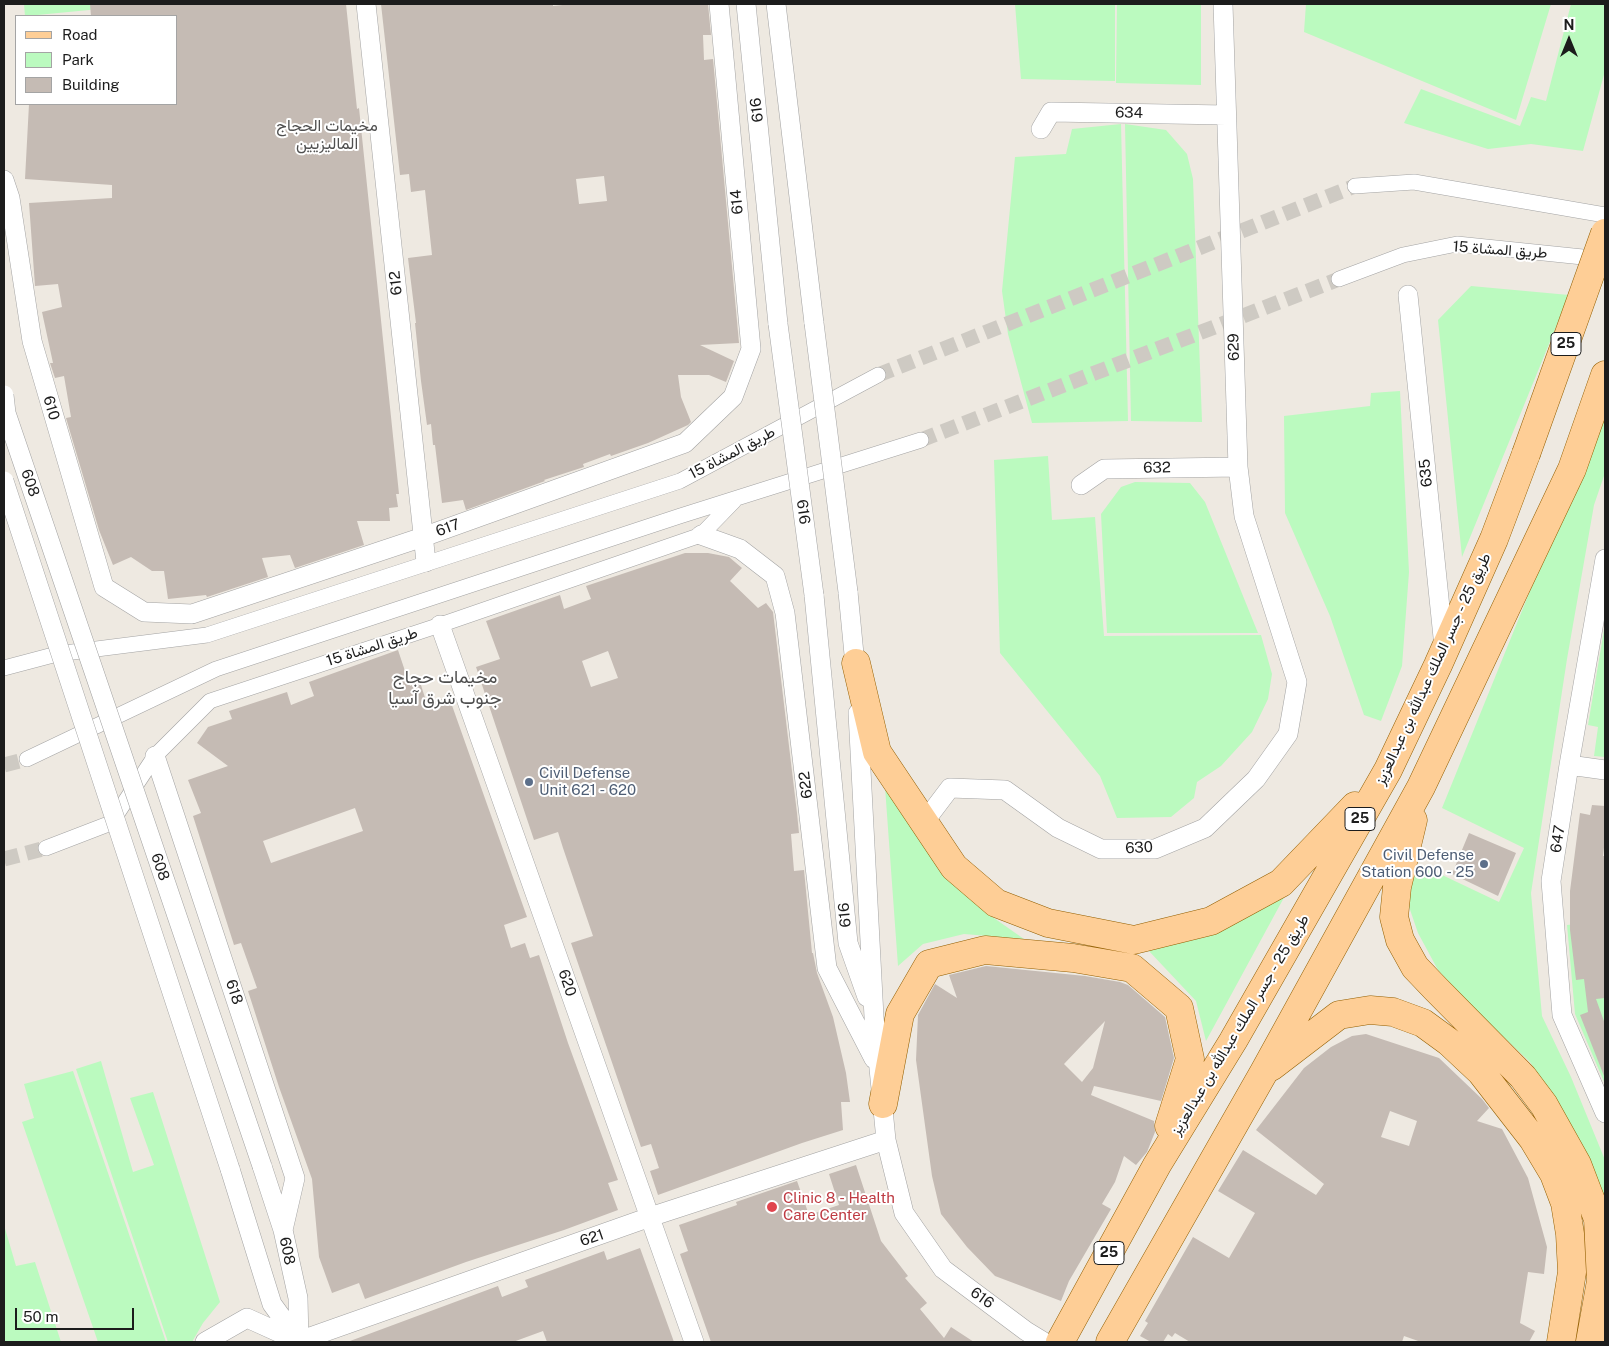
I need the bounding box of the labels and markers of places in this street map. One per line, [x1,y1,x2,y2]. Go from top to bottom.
place label: Civil Defense Unit 621 - 620 [539,764,636,799]
marker: Civil Defense Unit 621 - 620 [523,776,535,788]
place label: Civil Defense Station 600 - 25 [1361,846,1474,881]
marker: Civil Defense Station 600 - 25 [1478,858,1490,870]
place label: Clinic 8 - Health Care Center [783,1189,895,1224]
marker: Clinic 8 - Health Care Center [765,1200,779,1214]

